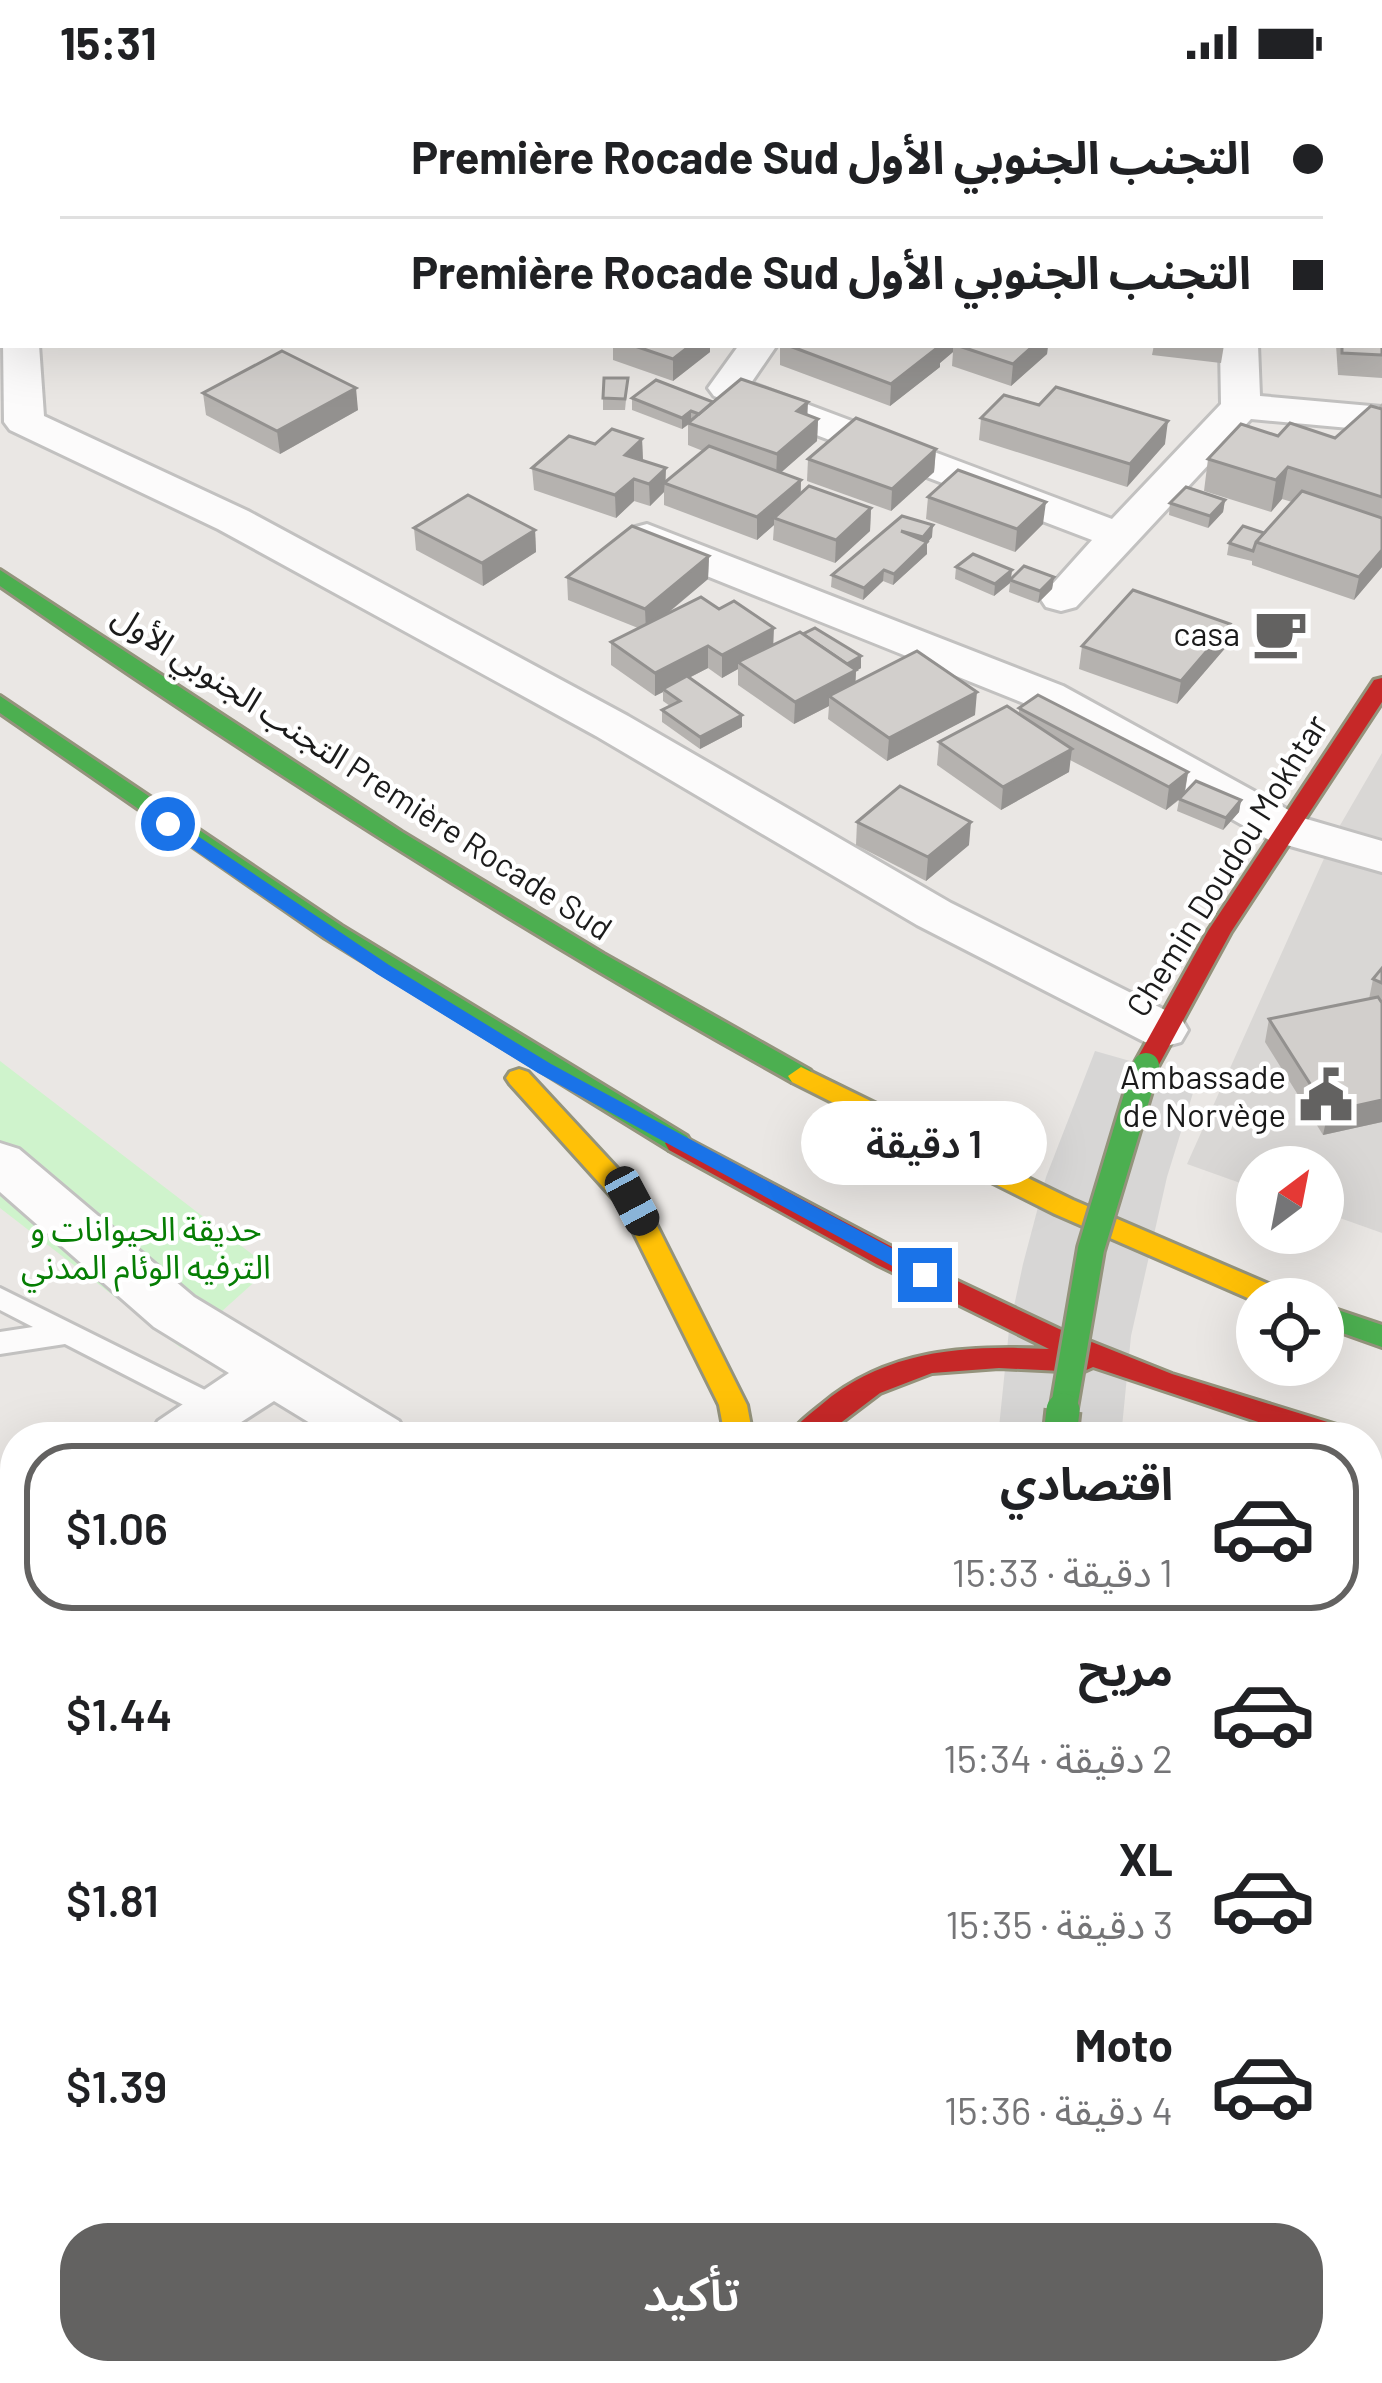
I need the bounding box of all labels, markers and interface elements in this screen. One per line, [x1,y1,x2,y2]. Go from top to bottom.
text: 15:31 [60,15,157,69]
text: التجنب الجنوبي الأول Première Rocade Sud [411,129,1251,183]
text: التجنب الجنوبي الأول Première Rocade Sud [411,244,1251,298]
street label: التجنب الجنوبي الأول Première Rocade Sud [102,594,620,953]
cafe icon: casa [1251,604,1309,662]
place label: casa [1173,613,1240,653]
street label: Chemin Doudou Mokhtar [1117,707,1335,1023]
route start [141,797,195,851]
place label: Ambassade de Norvège [1120,1056,1286,1134]
public building icon: Ambassade de Norvège [1297,1066,1355,1124]
callout: 1 دقيقة [802,1101,1048,1185]
text: 1 دقيقة [866,1119,982,1166]
north arrow [1236,1146,1344,1254]
map controls [1236,1146,1344,1386]
car [599,1161,665,1241]
park label: حديقة الحيوانات و الترفيه الوئام المدني [21,1208,271,1293]
route end [898,1248,952,1302]
button: locate [1236,1278,1344,1386]
text: اقتصادي [1000,1455,1173,1509]
icon: car [1209,1473,1317,1581]
text: $1.06 [66,1500,168,1554]
text: 1 دقيقة · 15:33 [952,1548,1173,1595]
text: مريح [1078,1641,1173,1695]
icon: car [1209,1659,1317,1767]
text: $1.44 [66,1686,172,1740]
text: 2 دقيقة · 15:34 [943,1734,1173,1781]
text: XL [1119,1831,1173,1885]
icon: car [1209,1845,1317,1953]
text: $1.81 [66,1872,159,1926]
text: 3 دقيقة · 15:35 [945,1900,1173,1947]
text: Moto [1075,2017,1173,2071]
icon: car [1209,2031,1317,2139]
text: $1.39 [66,2058,167,2112]
text: 4 دقيقة · 15:36 [944,2086,1173,2133]
button: تأكيد [60,2223,1323,2361]

